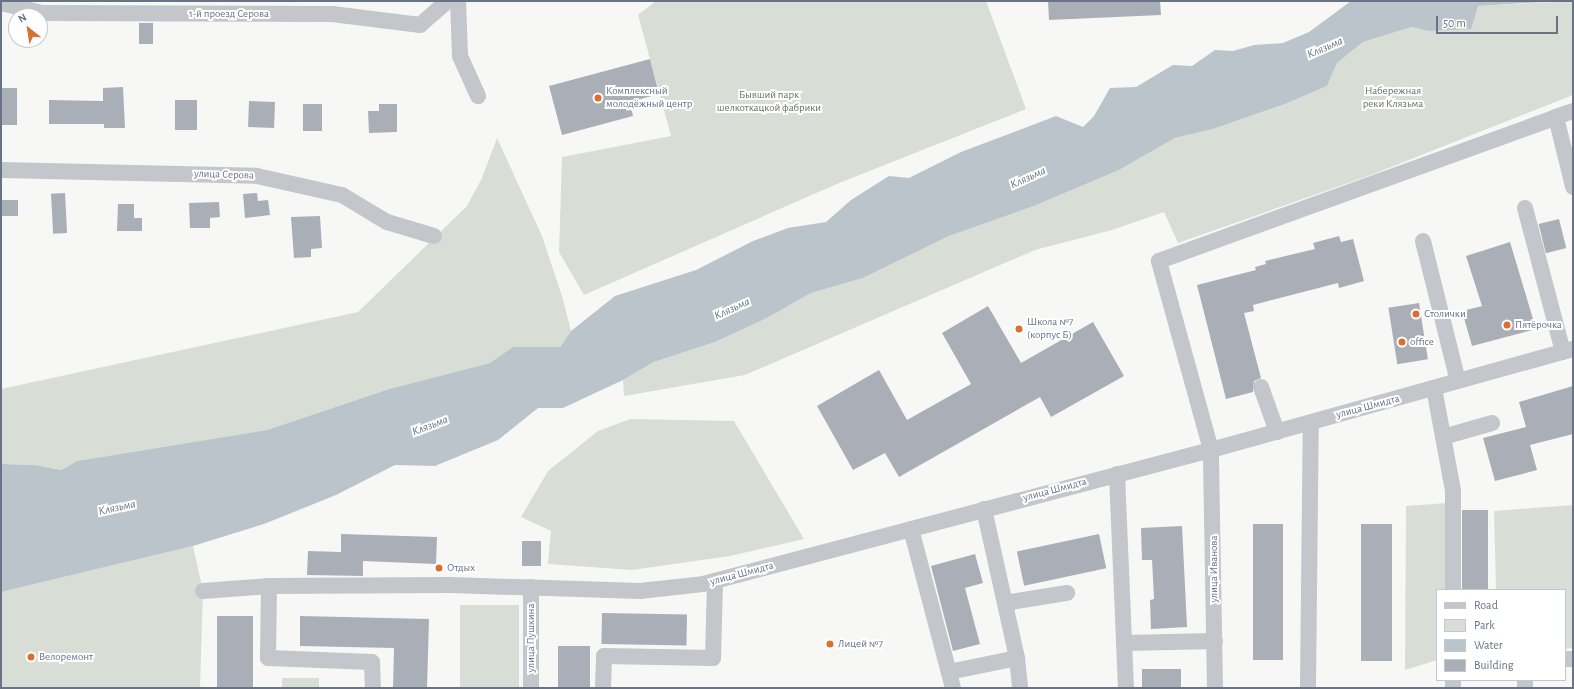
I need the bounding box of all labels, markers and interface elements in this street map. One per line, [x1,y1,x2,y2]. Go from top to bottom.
street label: 1-й проезд Серова [189,7,269,21]
north arrow [8,8,48,48]
scale bar [1438,8,1560,34]
text: N [16,11,28,25]
text: 50 m [1443,17,1466,29]
water label: Клязьма [1305,34,1345,62]
place label: Комплексный молодёжный центр [606,85,692,111]
park label: Набережная реки Клязьма [1363,85,1423,111]
park label: Бывший парк шелкоткацкой фабрики [717,89,821,115]
marker: Комплексный молодёжный центр [593,93,603,103]
water label: Клязьма [1008,164,1048,192]
street label: улица Серова [194,167,254,183]
water label: Клязьма [712,295,752,323]
place label: Столички [1424,307,1466,321]
marker: Столички [1411,309,1421,319]
place label: Школа №7 (корпус Б) [1027,316,1073,342]
place label: Пятёрочка [1515,318,1562,332]
marker: Пятёрочка [1502,320,1512,330]
marker: Школа №7 (корпус Б) [1014,324,1024,334]
place label: office [1410,335,1434,349]
marker: office [1397,337,1407,347]
street label: улица Шмидта [1335,392,1401,422]
water label: Клязьма [410,413,450,439]
street label: улица Шмидта [1022,475,1088,505]
water label: Клязьма [97,497,137,519]
street label: улица Иванова [1207,536,1221,602]
street label: улица Шмидта [709,559,775,589]
place label: Отдых [447,561,475,575]
marker: Отдых [434,563,444,573]
legend [1436,589,1566,681]
text: Road [1474,599,1498,611]
street label: улица Пушкина [524,603,538,673]
text: Park [1474,619,1495,631]
place label: Лицей №7 [838,637,883,651]
marker: Лицей №7 [825,639,835,649]
text: Water [1474,639,1503,651]
place label: Велоремонт [39,650,93,664]
marker: Велоремонт [26,652,36,662]
text: Building [1474,659,1514,671]

